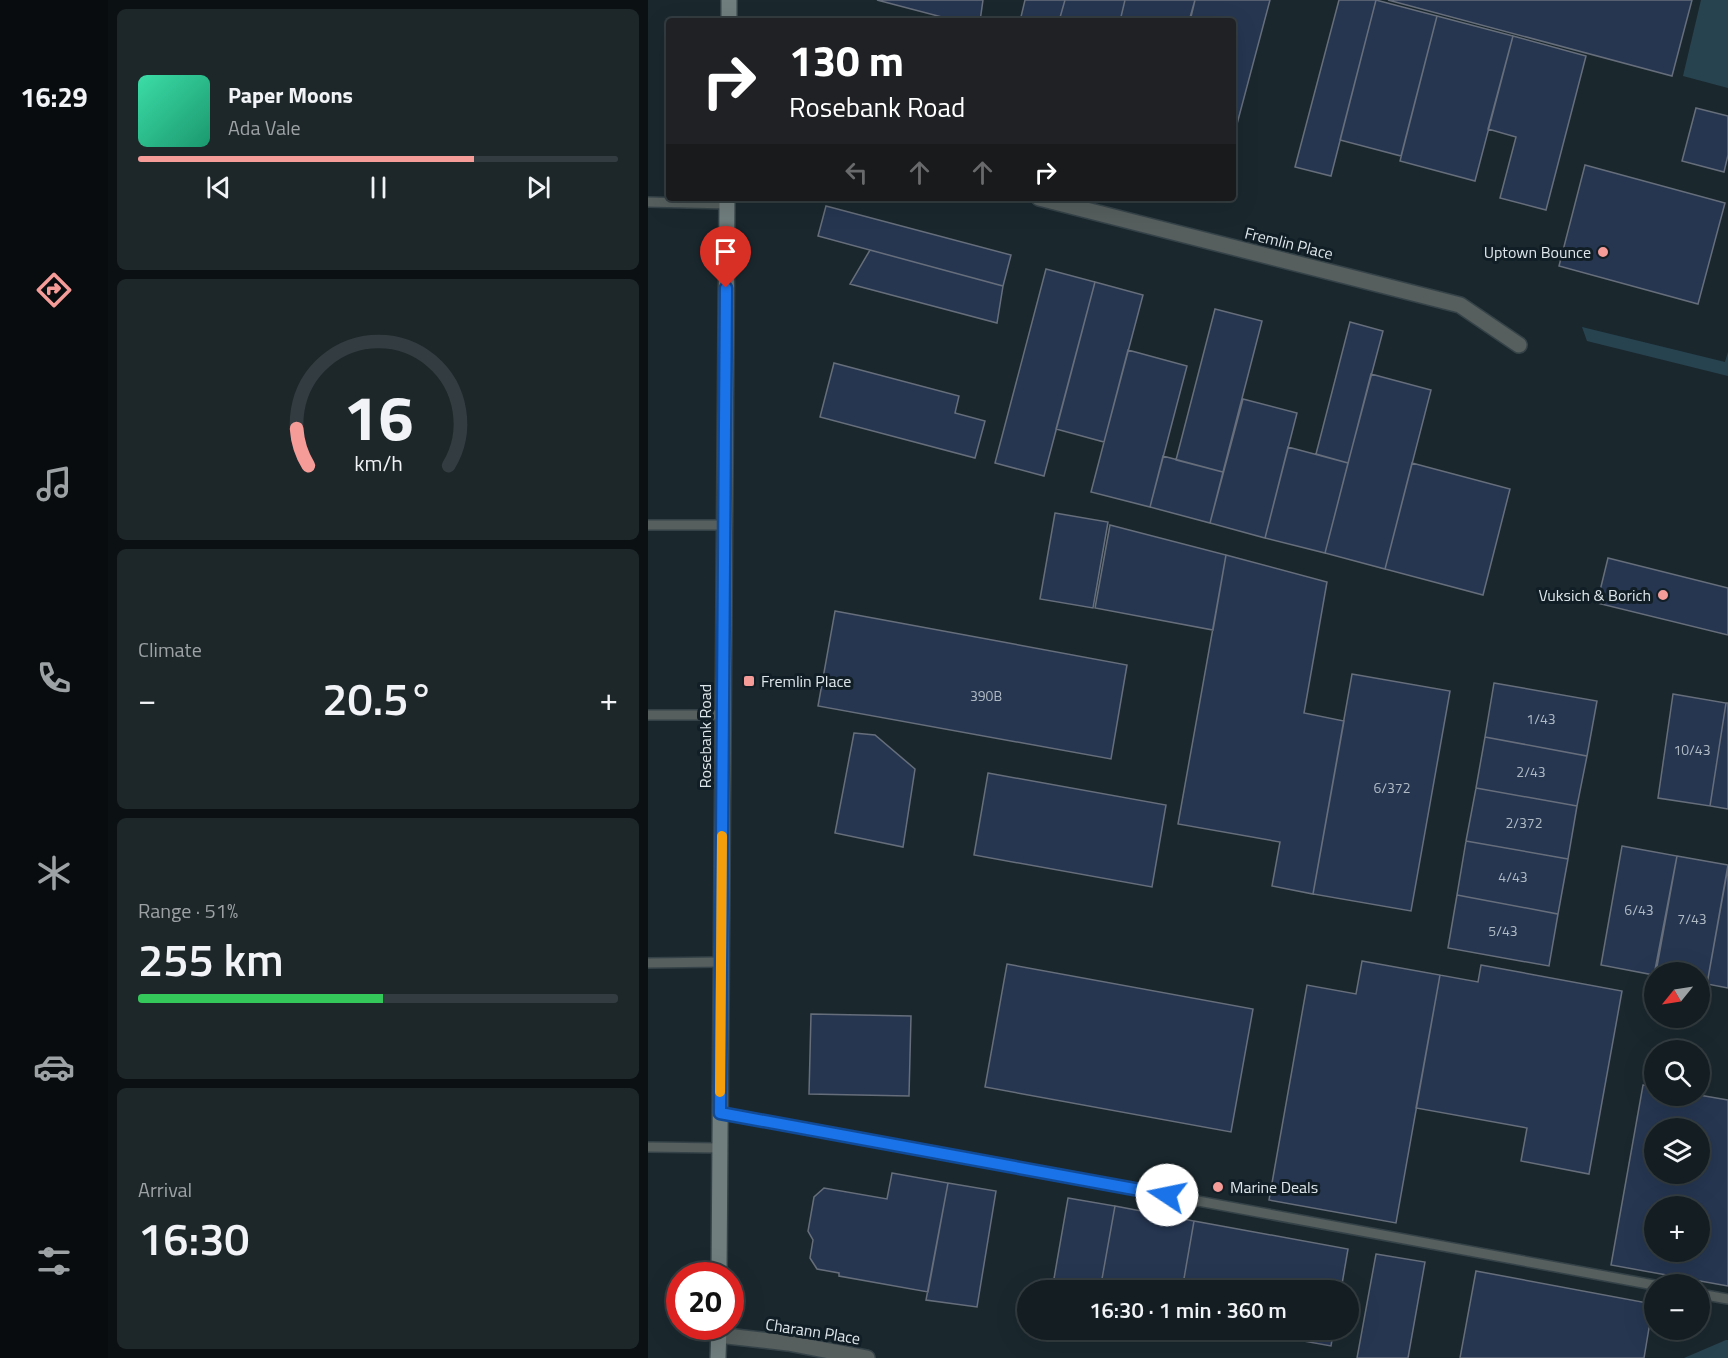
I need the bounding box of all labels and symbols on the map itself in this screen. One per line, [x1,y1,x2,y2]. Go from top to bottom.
street label: Fremlin Place [1242,220,1336,266]
pin [700,226,751,288]
place label: Uptown Bounce [1484,240,1591,264]
marker: Uptown Bounce [1596,245,1610,259]
place label: Vuksich & Borich [1538,583,1651,607]
marker: Vuksich & Borich [1656,588,1670,602]
place label: Fremlin Place [761,669,851,693]
marker: Fremlin Place [742,674,756,688]
street label: Rosebank Road [693,684,717,788]
house number: 390B [970,685,1002,706]
house number: 1/43 [1526,708,1556,729]
house number: 10/43 [1673,739,1711,760]
house number: 2/43 [1516,761,1546,782]
house number: 6/372 [1373,777,1411,798]
house number: 2/372 [1505,812,1543,833]
house number: 4/43 [1498,866,1528,887]
house number: 6/43 [1624,899,1654,920]
house number: 7/43 [1677,908,1707,929]
house number: 5/43 [1488,920,1518,941]
north arrow [1644,962,1710,1028]
position arrow [1135,1163,1199,1227]
place label: Marine Deals [1230,1175,1318,1199]
marker: Marine Deals [1211,1180,1225,1194]
speed limit sign: 20 [666,1262,744,1340]
street label: Charann Place [764,1312,862,1350]

